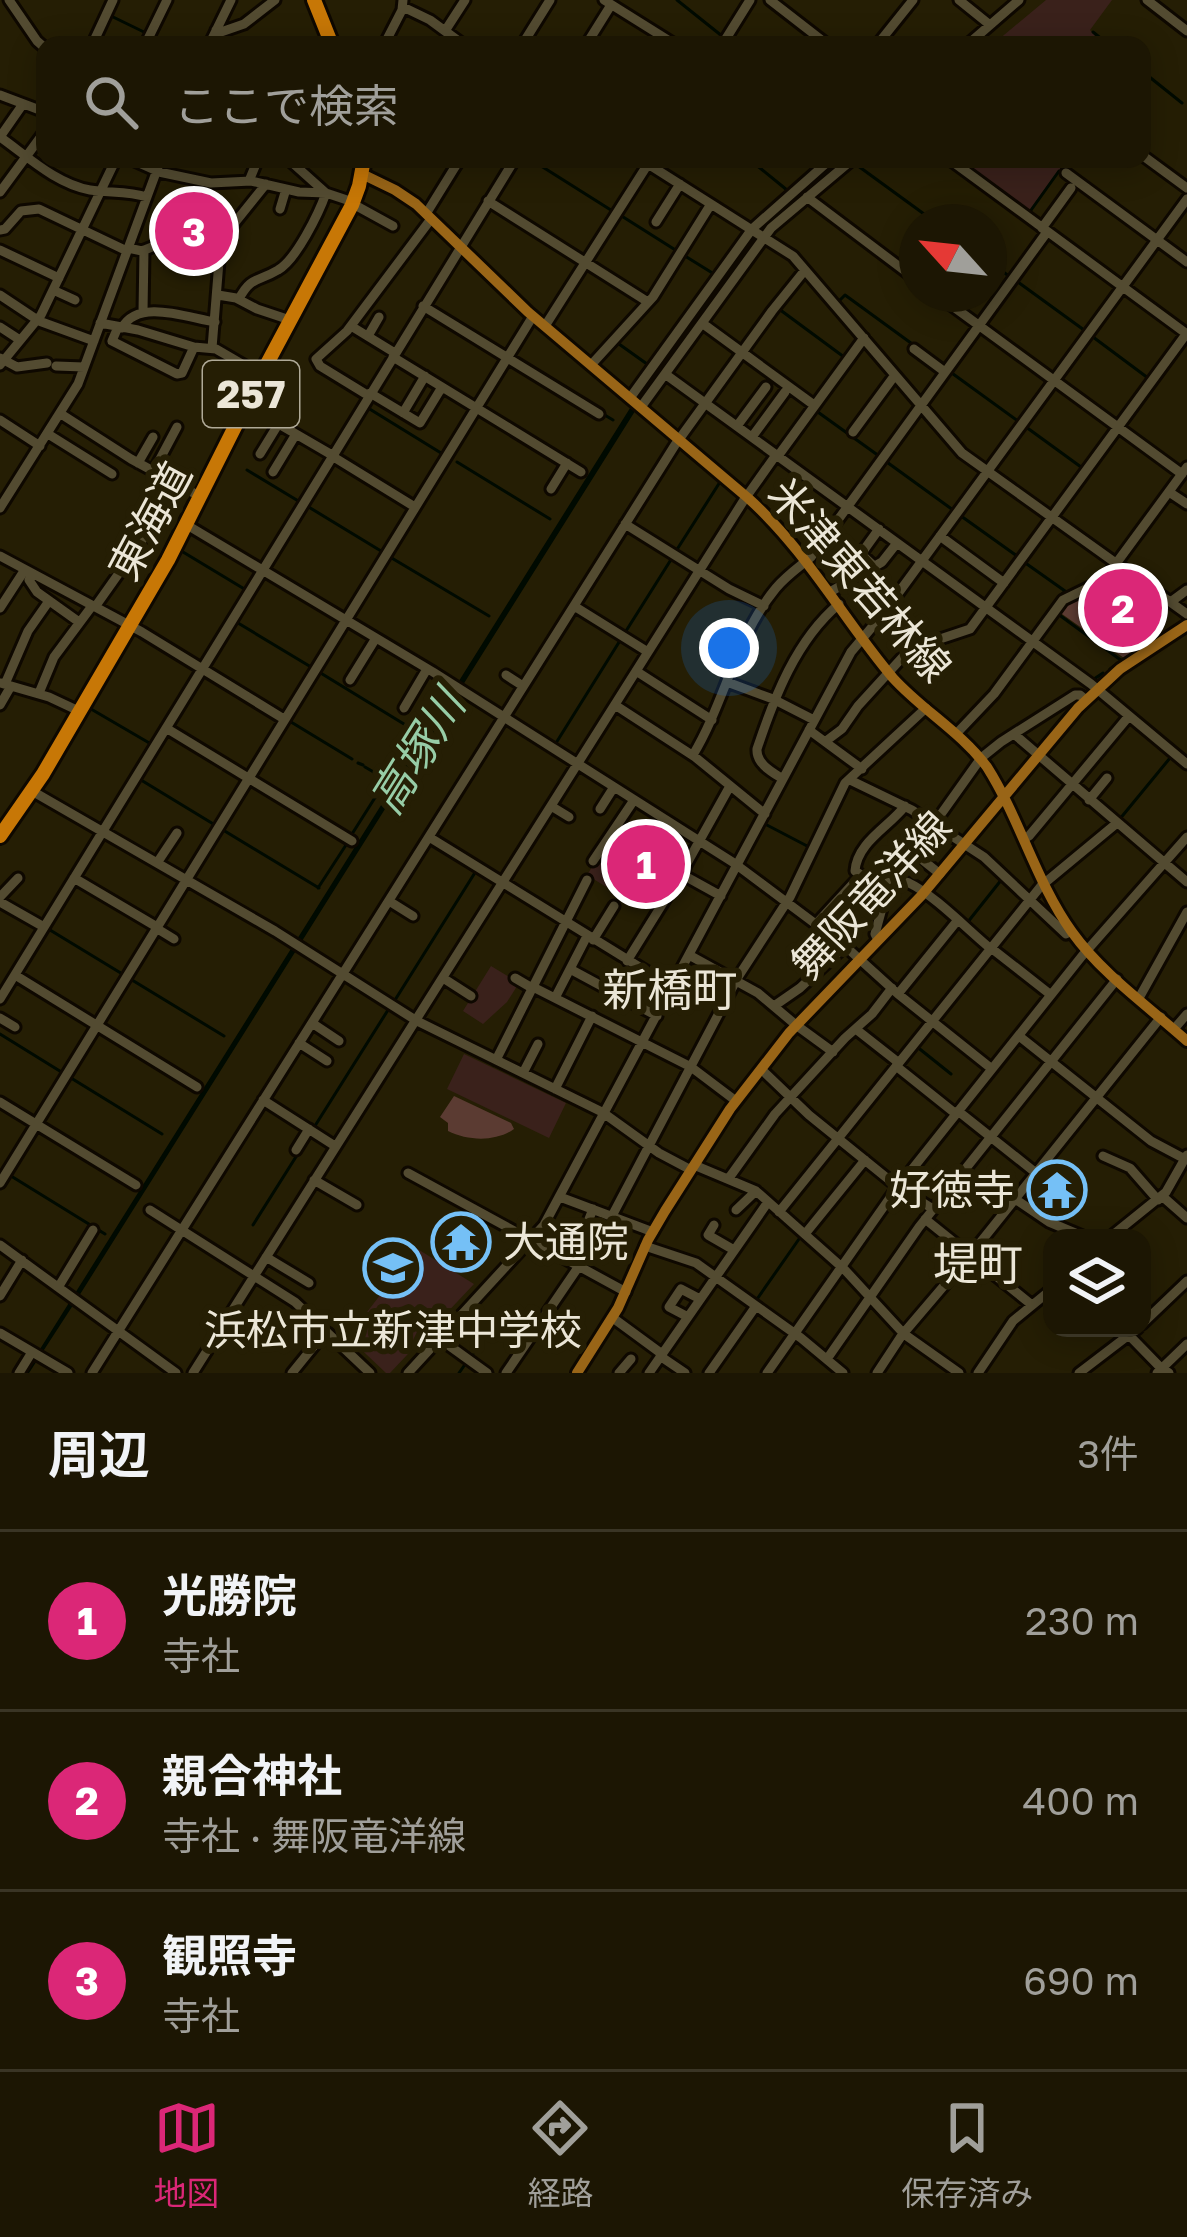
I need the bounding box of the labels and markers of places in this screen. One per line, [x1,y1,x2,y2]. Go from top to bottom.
pin: 3 [155,186,233,276]
pin: 2 [1084,563,1162,653]
pin: 1 [607,819,685,909]
temple icon: 好徳寺 [1026,1159,1088,1221]
place label: 好徳寺 [889,1164,1015,1214]
temple icon: 大通院 [430,1211,492,1273]
place label: 大通院 [503,1216,629,1266]
school or university icon: 浜松市立新津中学校 [362,1237,424,1299]
place label: 浜松市立新津中学校 [204,1304,582,1354]

